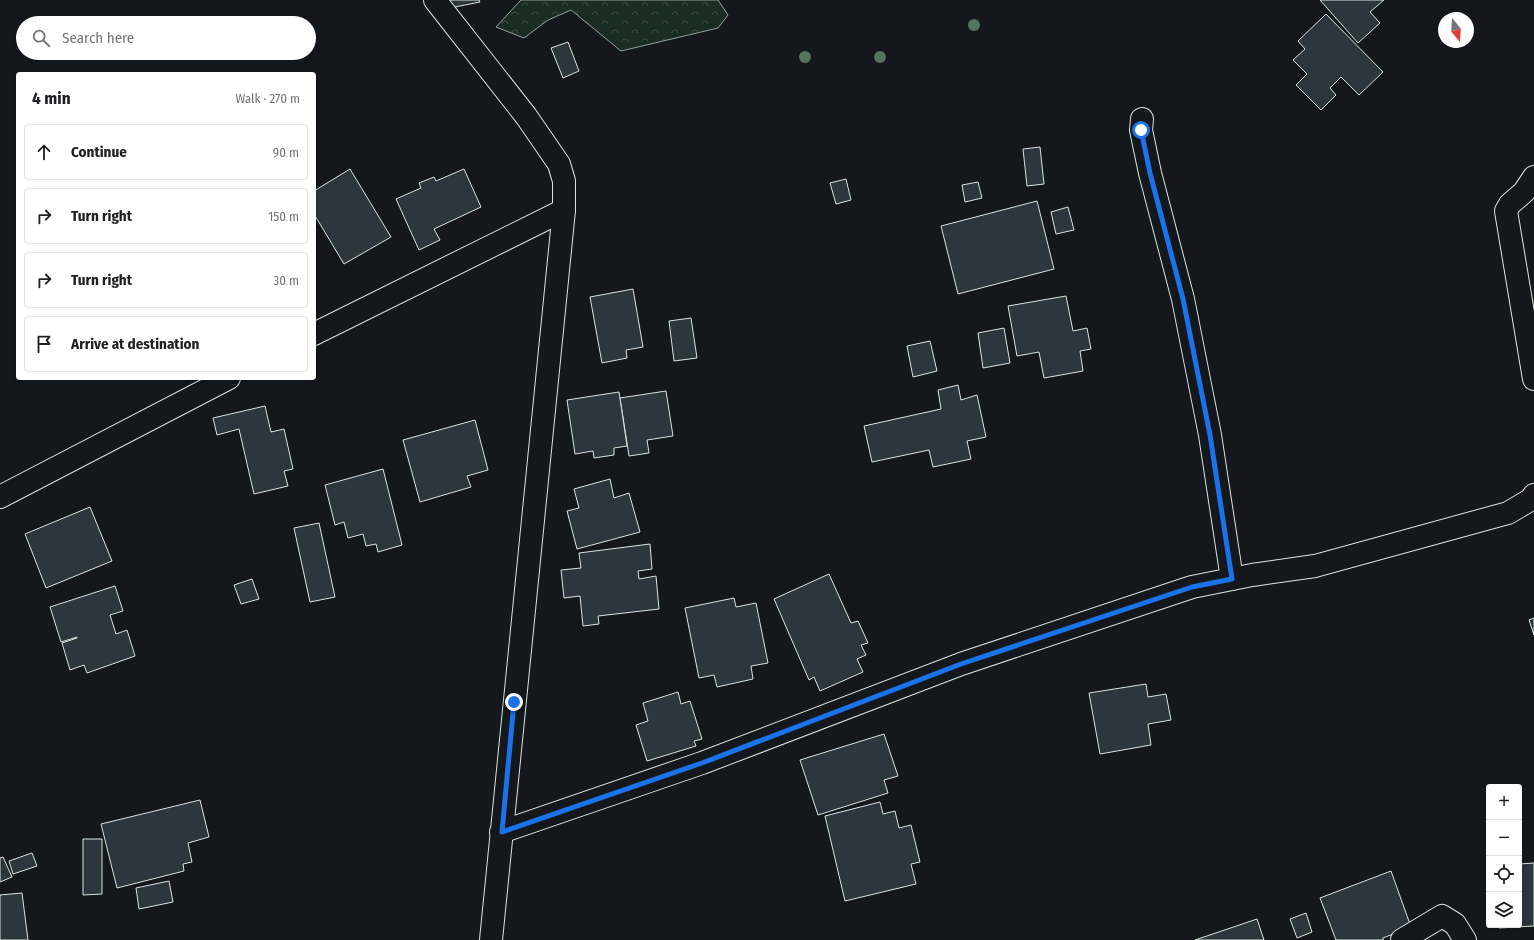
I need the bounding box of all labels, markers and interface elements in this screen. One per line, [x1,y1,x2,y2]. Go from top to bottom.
north arrow [1438,12,1474,48]
search box [16,16,316,60]
icon: search [30,27,52,49]
text: Search here [62,29,134,47]
text: 4 min [32,88,71,109]
text: Walk · 270 m [235,91,300,106]
route start [1132,121,1150,139]
icon: ahead [33,141,55,163]
text: Continue [71,143,127,161]
text: 90 m [273,145,299,160]
icon: right [33,205,55,227]
text: Turn right [71,207,132,225]
text: 150 m [268,209,299,224]
icon: right [33,269,55,291]
text: Turn right [71,271,132,289]
text: 30 m [273,273,299,288]
icon: arrive [33,333,55,355]
text: Arrive at destination [71,335,199,353]
route end [505,693,523,711]
map controls [1486,784,1522,928]
button: + [1486,784,1522,820]
button: − [1486,820,1522,856]
button: locate [1486,856,1522,892]
button: layers [1486,892,1522,928]

